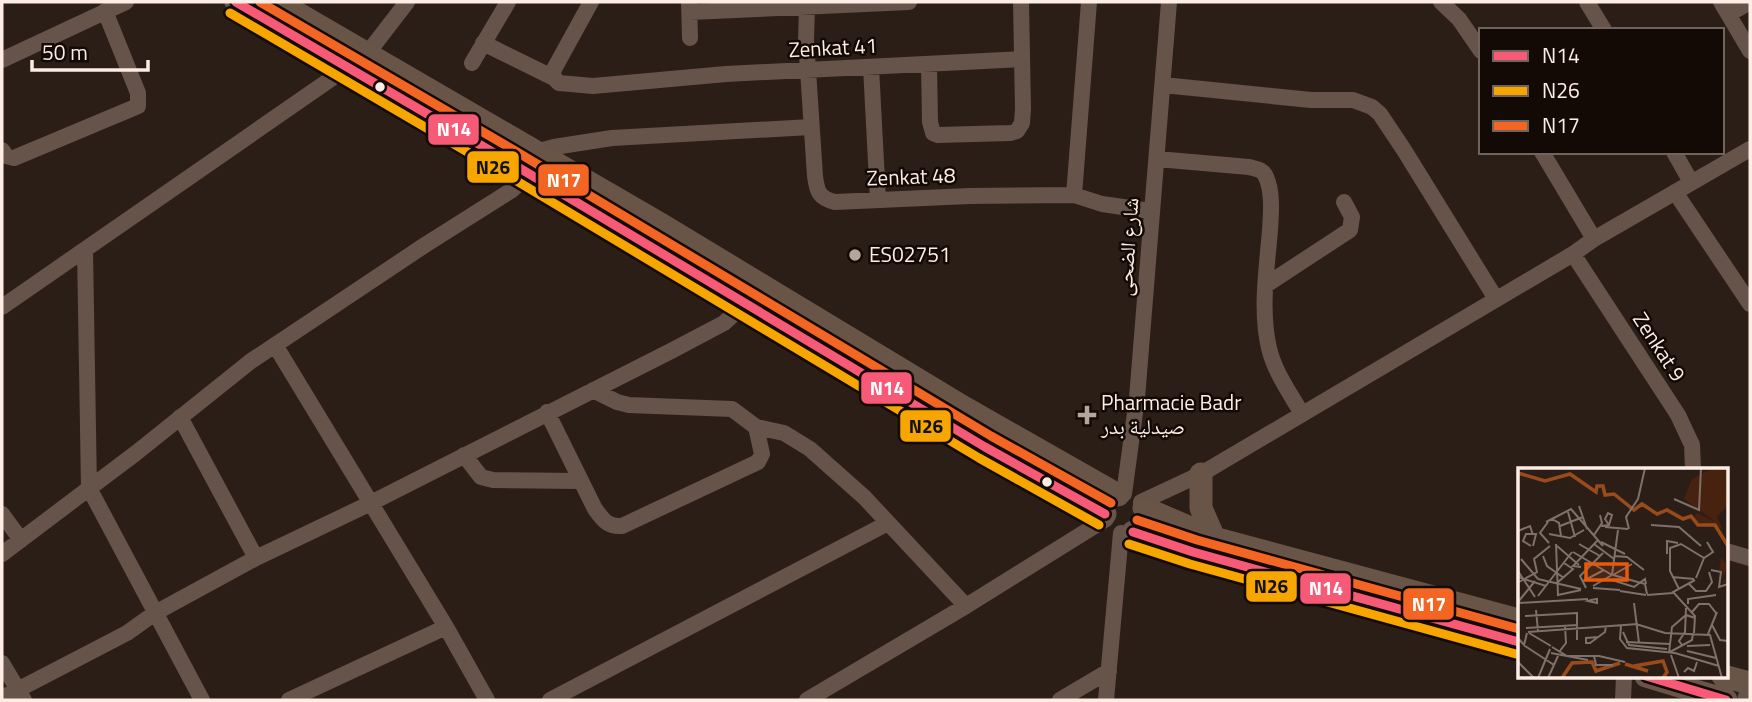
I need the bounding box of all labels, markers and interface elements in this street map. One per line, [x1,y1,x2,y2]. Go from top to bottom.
scale bar [32,28,147,72]
legend [1479,28,1724,154]
street label: Zenkat 41 [788,29,878,65]
text: 50 m [42,36,88,68]
text: N14 [1542,39,1580,71]
text: N26 [1542,74,1580,106]
unlabelled marker [373,80,387,94]
text: N17 [1542,109,1580,141]
line badge: N14 [427,113,480,146]
text: N14 [437,114,471,143]
line badge: N26 [466,150,520,184]
text: N26 [476,152,511,181]
street label: Zenkat 48 [866,158,956,194]
line badge: N17 [537,163,590,197]
text: N17 [547,165,581,194]
street label: شارع الضحى [1108,197,1146,297]
place label: ES02751 [869,238,951,270]
marker: ES02751 [847,247,863,263]
street label: Zenkat 9 [1625,305,1694,388]
line badge: N14 [860,371,913,405]
text: N14 [870,373,904,402]
place label: Pharmacie Badr صيدلية بدر [1100,386,1241,442]
marker: Pharmacie Badr صيدلية بدر [1079,407,1095,423]
line badge: N26 [899,409,952,443]
text: N26 [909,411,944,440]
inset map [1518,468,1728,678]
unlabelled marker [1040,475,1054,489]
line badge: N26 [1245,570,1298,603]
text: N26 [1254,571,1289,600]
line badge: N14 [1299,572,1352,605]
text: N14 [1309,573,1343,602]
line badge: N17 [1402,587,1455,621]
text: N17 [1412,589,1446,618]

